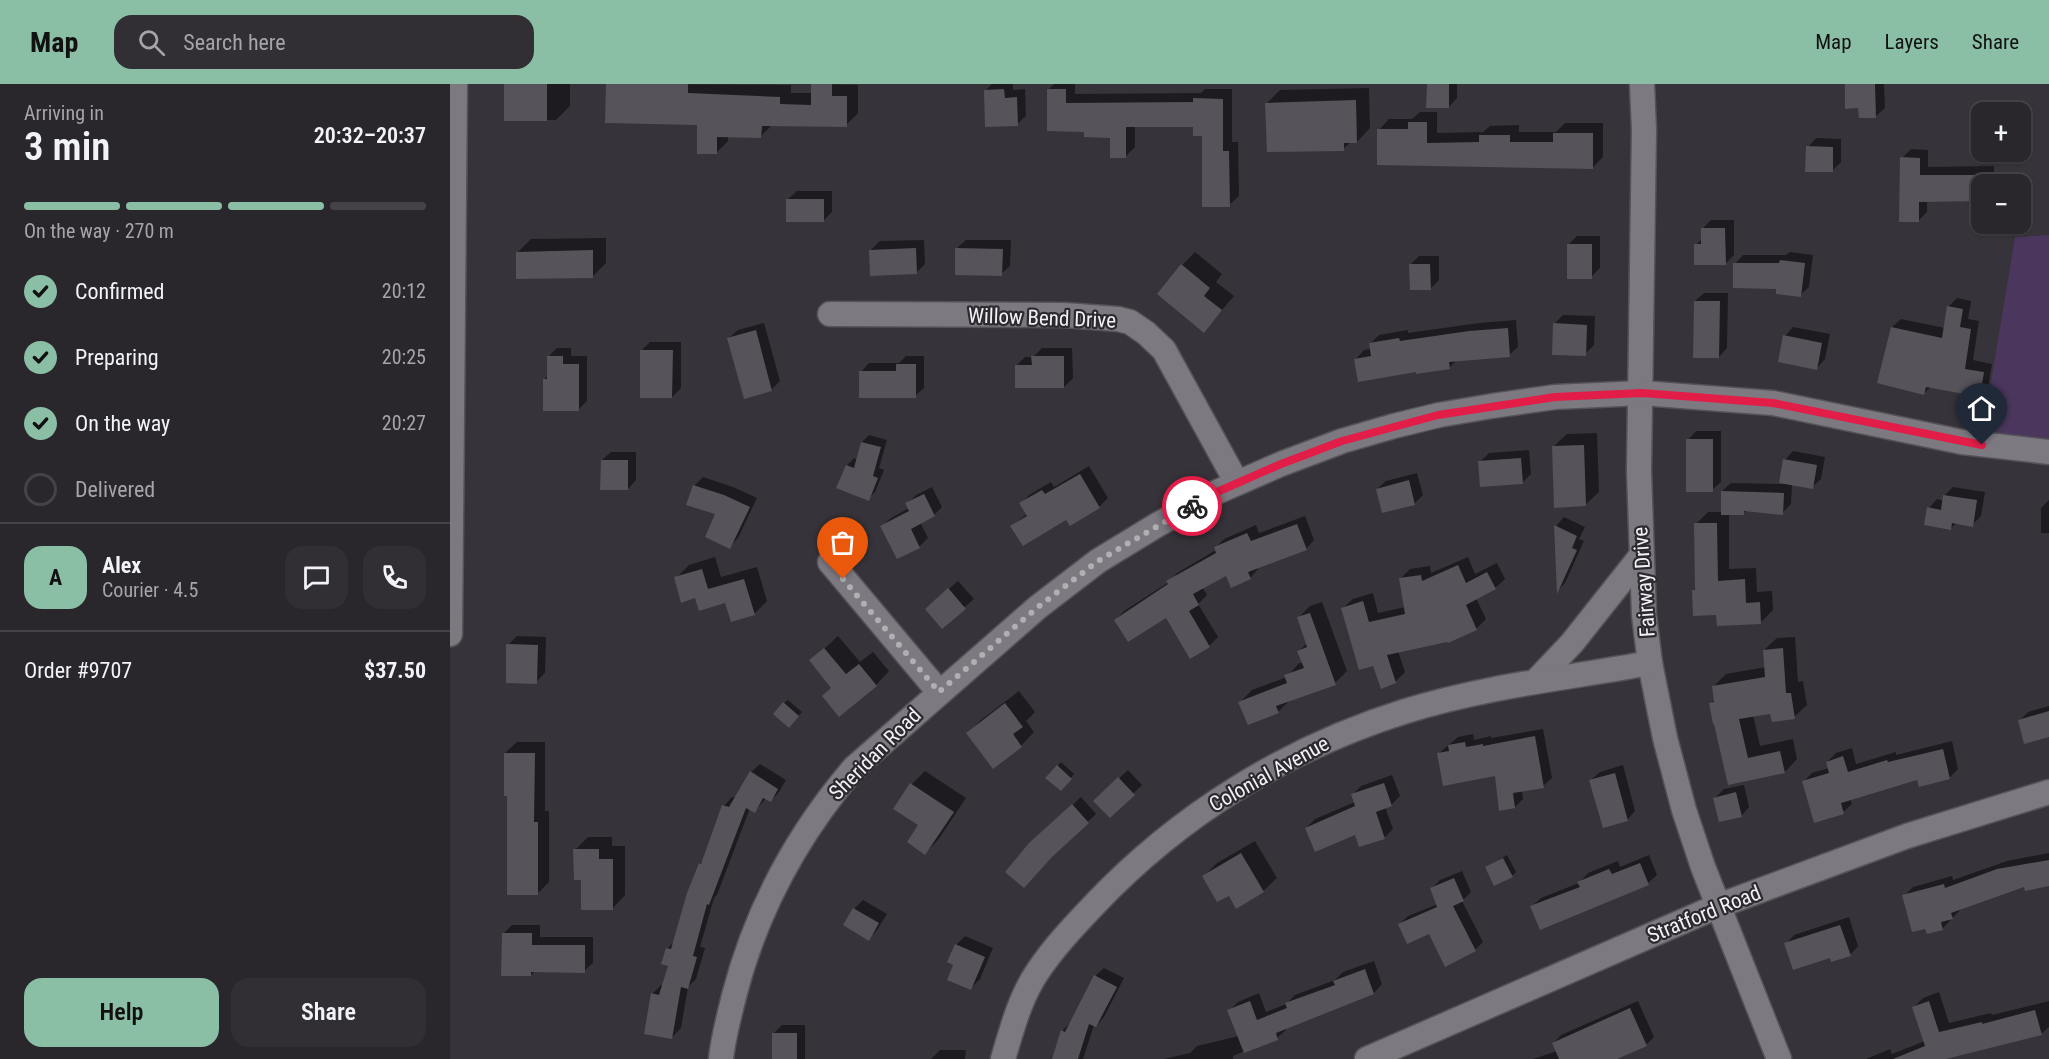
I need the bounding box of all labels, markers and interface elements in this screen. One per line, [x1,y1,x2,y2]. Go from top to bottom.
search box [114,15,534,69]
text: Map [30,26,78,59]
icon: search [135,26,168,59]
text: Search here [183,30,286,55]
text: Map [1815,30,1852,54]
text: Layers [1885,30,1939,54]
text: Share [1972,30,2019,54]
text: Arriving in [24,101,104,125]
map controls [1971,102,2031,234]
button: + [1971,102,2031,162]
text: 20:32–20:37 [314,123,426,148]
text: 3 min [24,124,110,170]
button: − [1971,174,2031,234]
text: On the way · 270 m [24,219,174,243]
icon: check [24,275,57,308]
text: Confirmed [75,279,164,304]
text: 20:12 [382,279,426,303]
street label: Willow Bend Drive [968,303,1117,333]
icon: check [24,341,57,374]
text: Preparing [75,345,159,370]
text: 20:25 [382,345,426,369]
pin [1956,383,2007,445]
icon: home [1965,392,1998,425]
icon: check [24,407,57,440]
text: On the way [75,411,170,436]
text: 20:27 [382,411,426,435]
courier [1162,476,1222,536]
text: Delivered [75,477,155,502]
icon: bike [1176,490,1209,523]
pin [817,517,868,579]
icon: bag [826,526,859,559]
street label: Fairway Drive [1628,526,1660,638]
button: chat [285,546,348,609]
button: phone [363,546,426,609]
text: Alex [102,553,141,578]
text: A [49,565,62,590]
text: Courier · 4.5 [102,578,198,602]
text: Order #9707 [24,658,132,683]
text: $37.50 [364,658,426,683]
street label: Sheridan Road [824,703,926,805]
street label: Colonial Avenue [1205,731,1333,817]
street label: Stratford Road [1644,880,1764,948]
button: Help [24,978,219,1047]
button: Share [231,978,426,1047]

